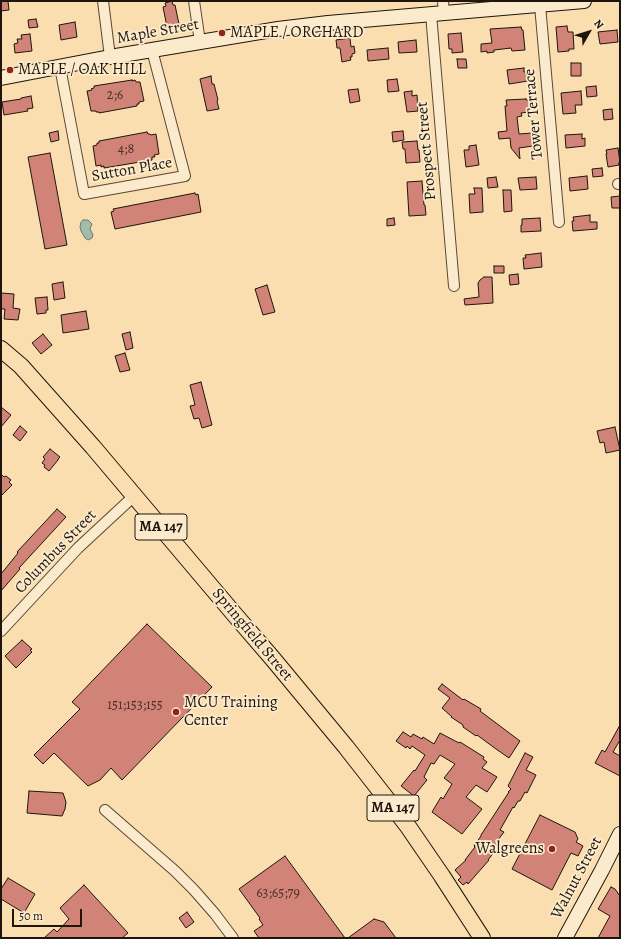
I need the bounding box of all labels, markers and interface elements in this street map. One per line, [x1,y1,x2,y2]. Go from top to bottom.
north arrow [569,12,609,52]
street label: Maple Street [116,15,200,49]
text: N [590,16,607,32]
place label: MAPLE / ORCHARD [230,23,364,43]
marker: MAPLE / ORCHARD [217,28,227,38]
place label: MAPLE / OAK HILL [18,60,146,80]
marker: MAPLE / OAK HILL [5,65,15,75]
street label: Tower Terrace [520,68,548,160]
house number: 2;6 [107,88,123,104]
street label: Prospect Street [413,101,441,201]
house number: 4;8 [118,142,134,158]
street label: Sutton Place [90,153,174,187]
street label: Columbus Street [11,506,101,598]
road number: MA 147 [135,514,187,540]
street label: Springfield Street [207,584,297,686]
place label: MCU Training Center [184,693,278,731]
house number: 151;153;155 [107,698,163,714]
marker: MCU Training Center [171,707,181,717]
road number: MA 147 [367,795,419,821]
street label: Walnut Street [547,834,607,922]
place label: Walgreens [475,839,544,859]
marker: Walgreens [547,844,557,854]
house number: 63;65;79 [256,886,300,902]
scale bar [14,901,84,927]
text: 50 m [19,908,43,924]

